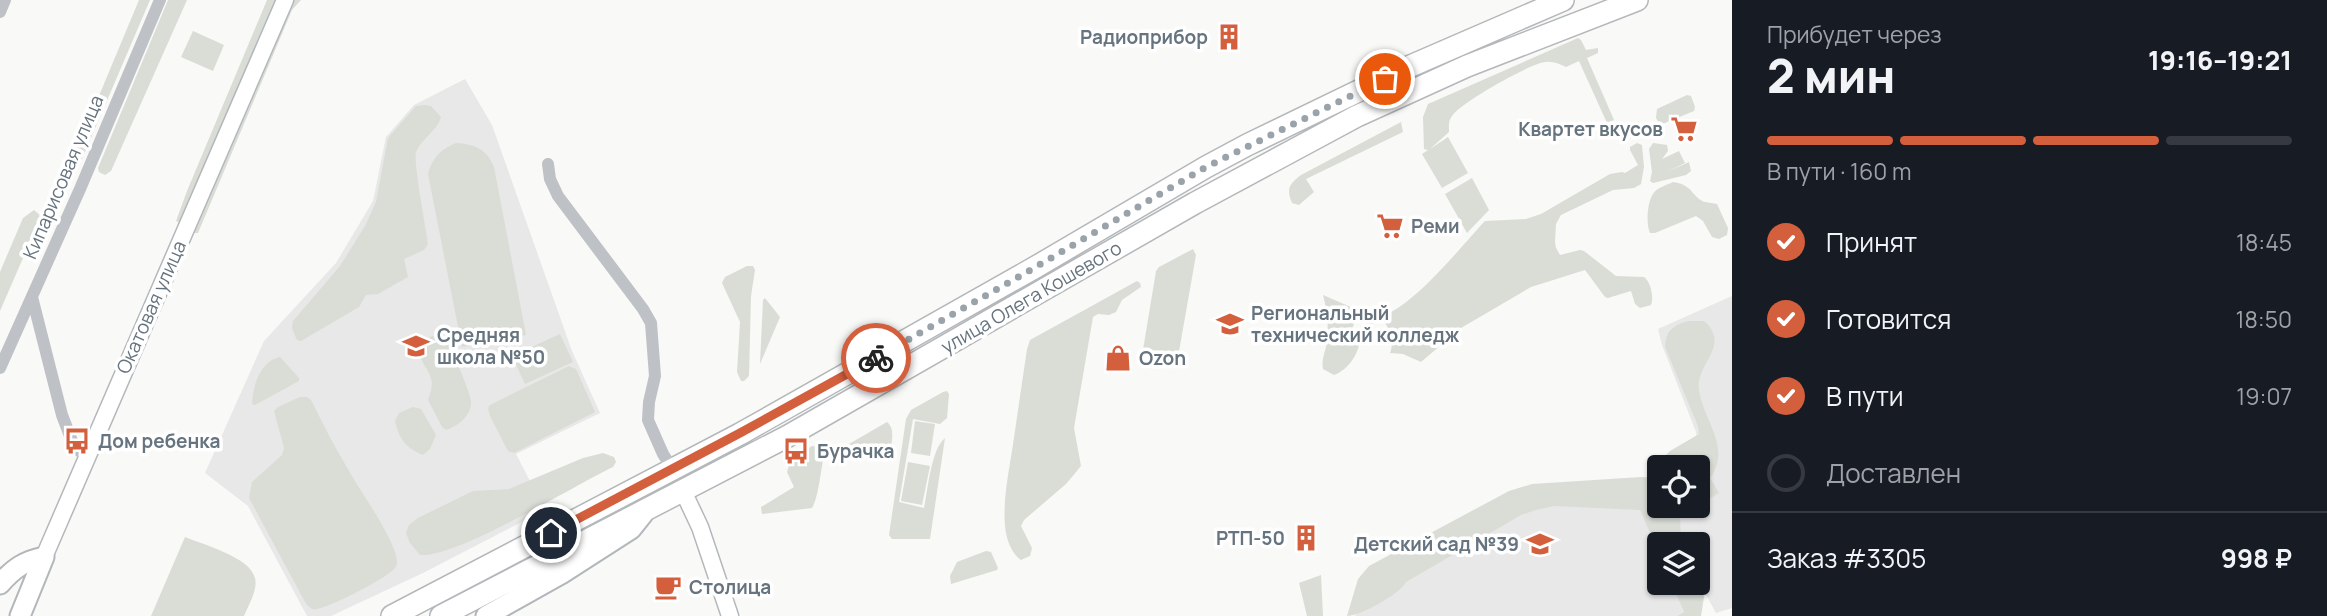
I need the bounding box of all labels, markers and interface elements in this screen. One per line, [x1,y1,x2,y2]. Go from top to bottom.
text: Прибудет через [1767,18,1942,50]
building icon: Радиоприбор [1214,22,1244,52]
place label: Радиоприбор [1080,24,1208,50]
text: 19:16–19:21 [2148,42,2292,78]
text: 2 мин [1767,44,1895,107]
pin [1355,49,1415,109]
icon: bag [1366,60,1404,98]
street label: Кипарисовая улица [17,91,109,263]
supermarket icon: Квартет вкусов [1669,114,1699,144]
place label: Квартет вкусов [1518,116,1663,142]
text: В пути · 160 m [1767,155,1911,187]
supermarket icon: Реми [1375,211,1405,241]
place label: Реми [1411,213,1460,239]
icon: check [1767,223,1805,261]
text: Принят [1826,224,1917,260]
text: 18:45 [2236,226,2292,258]
street label: улица Олега Кошевого [936,235,1126,359]
street label: Окатовая улица [110,236,192,378]
place label: Региональный технический колледж [1251,300,1460,348]
icon: check [1767,300,1805,338]
text: Готовится [1826,301,1951,337]
text: 18:50 [2235,303,2292,335]
school or university icon: Региональный технический колледж [1215,309,1245,339]
place label: Средняя школа №50 [437,322,545,370]
courier [841,323,911,393]
school or university icon: Средняя школа №50 [401,331,431,361]
icon: bike [857,339,895,377]
shop icon: Ozon [1103,343,1133,373]
place label: Ozon [1139,345,1186,371]
icon: check [1767,377,1805,415]
text: В пути [1826,378,1904,414]
text: 19:07 [2236,380,2292,412]
bus stop icon: Дом ребенка [62,426,92,456]
place label: Дом ребенка [98,428,221,454]
bus stop icon: Бурачка [781,436,811,466]
place label: Бурачка [817,438,895,464]
map controls [1647,455,1710,595]
button: locate [1647,455,1710,518]
text: Доставлен [1826,455,1961,491]
pin [521,503,581,563]
icon: home [532,514,570,552]
building icon: РТП-50 [1291,523,1321,553]
place label: РТП-50 [1216,525,1285,551]
school or university icon: Детский сад №39 [1525,529,1555,559]
place label: Детский сад №39 [1354,531,1519,557]
button: layers [1647,532,1710,595]
text: Заказ #3305 [1767,540,1926,576]
text: 998 ₽ [2221,540,2292,576]
cafe icon: Столица [653,572,683,602]
place label: Столица [689,574,771,600]

